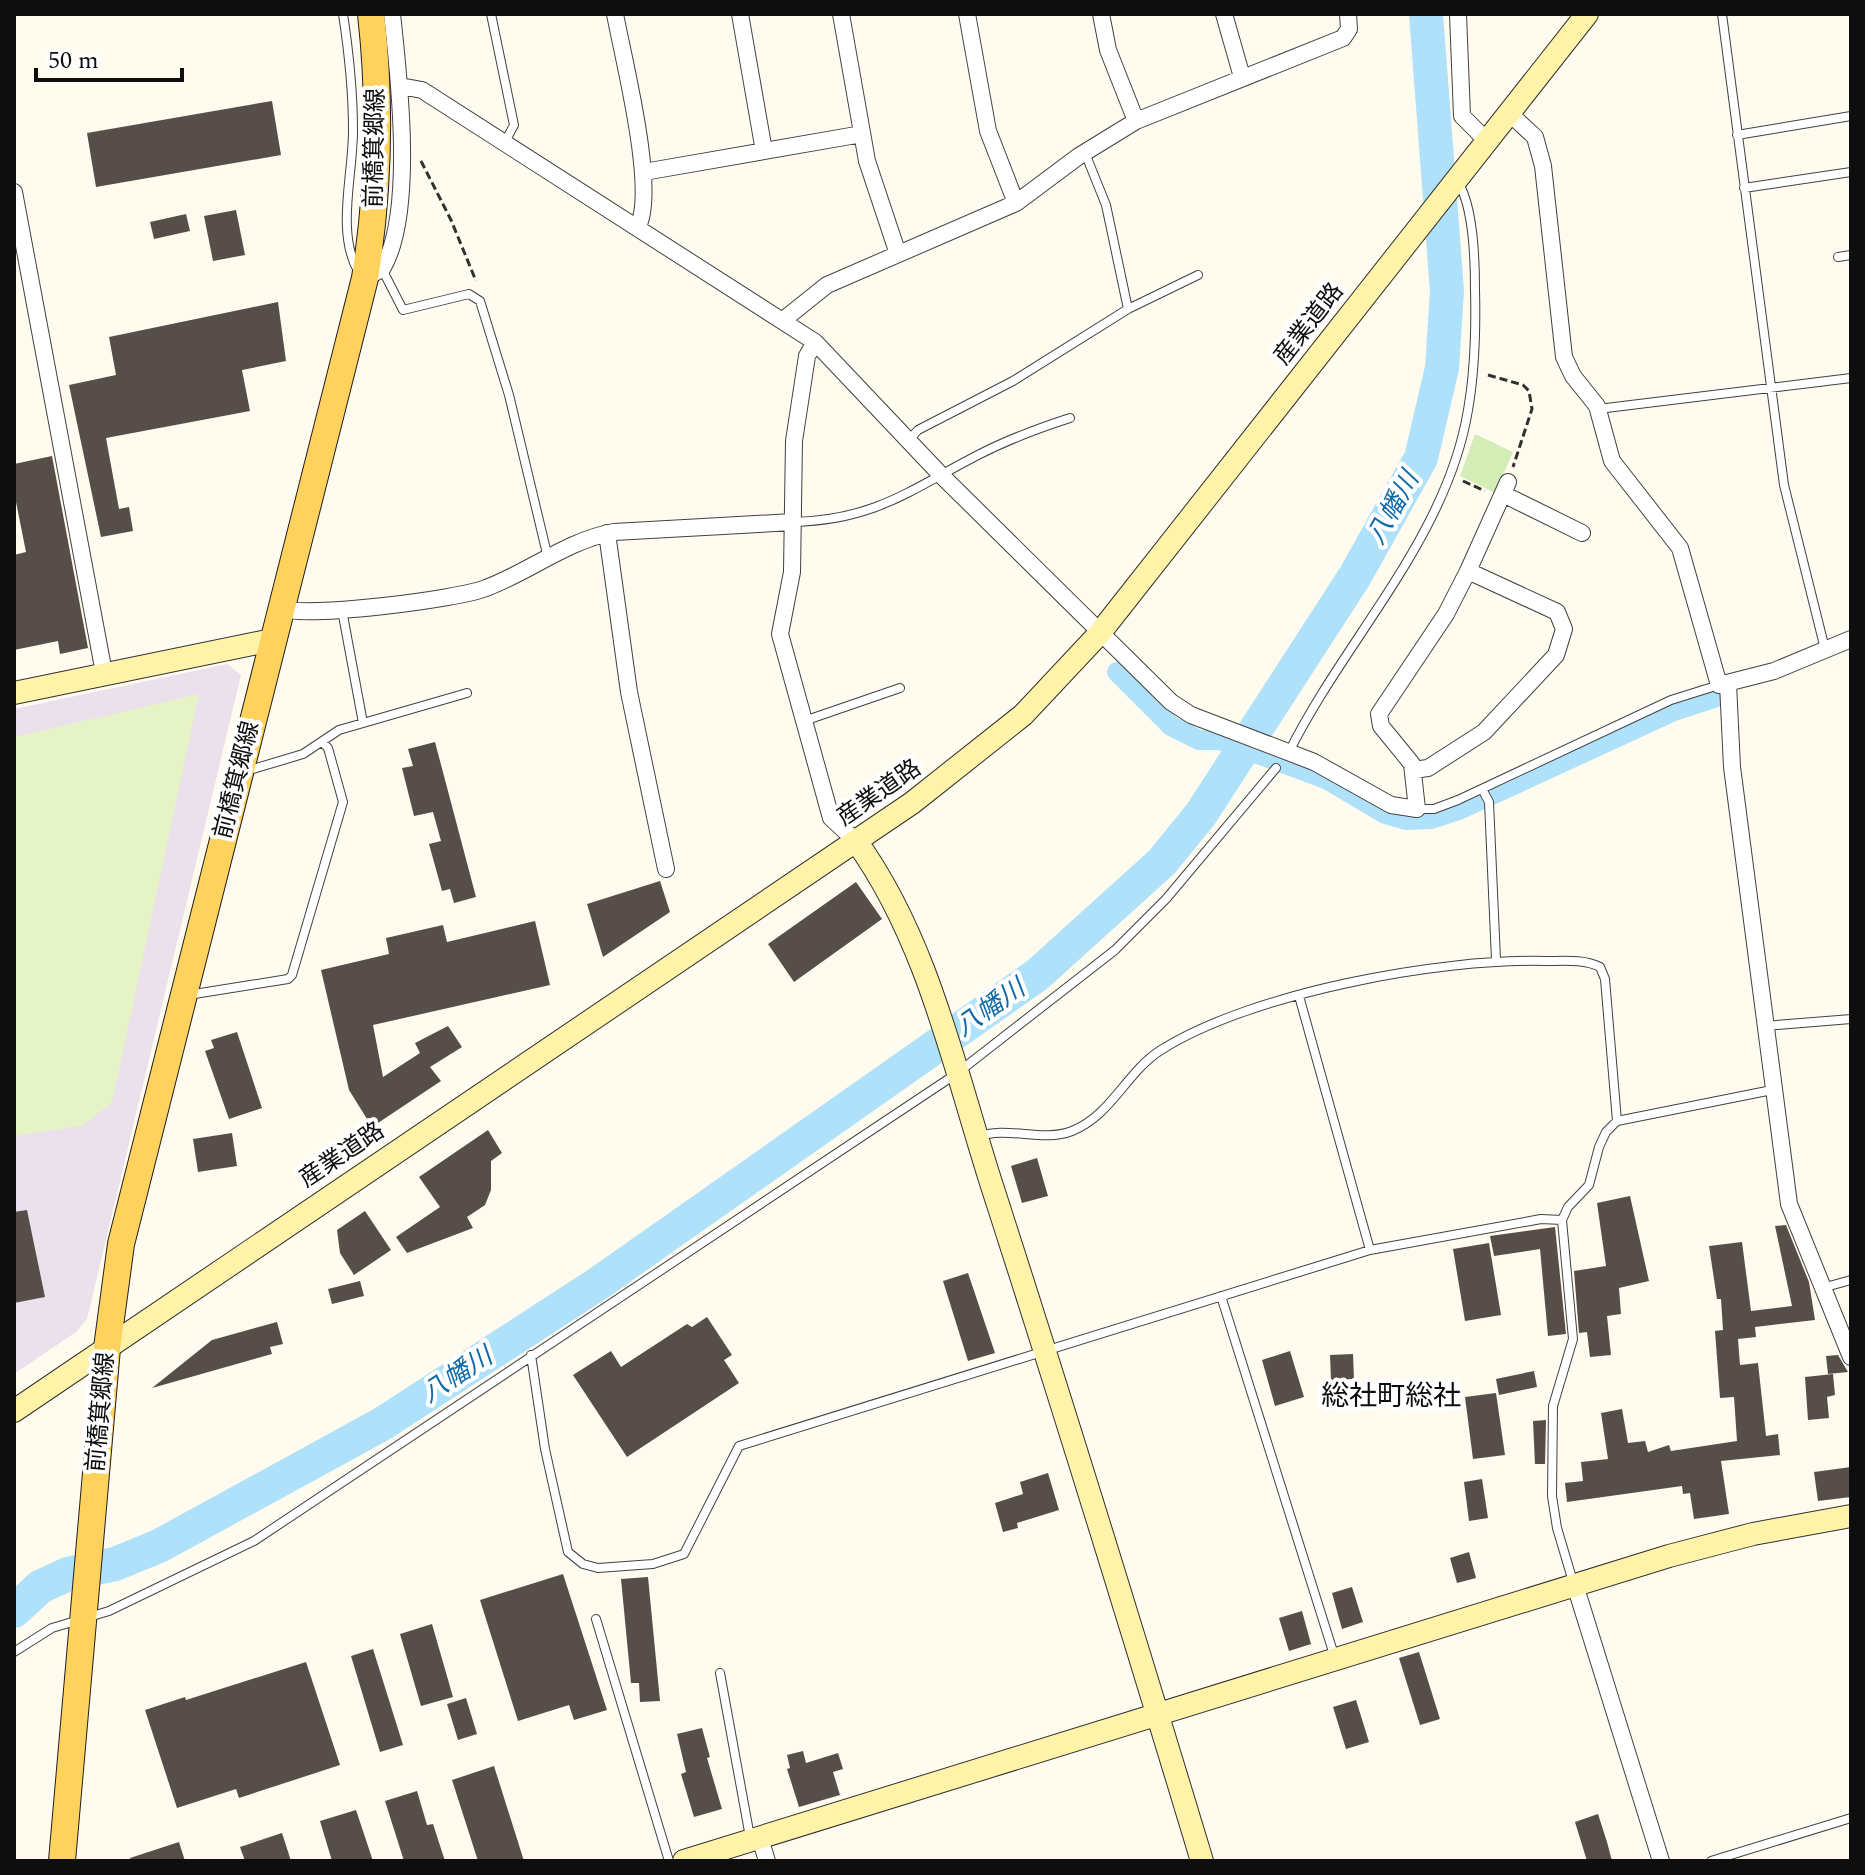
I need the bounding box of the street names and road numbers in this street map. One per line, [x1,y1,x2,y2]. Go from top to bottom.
street label: 前橋箕郷線 [356,88,394,208]
street label: 産業道路 [1265,275,1353,373]
street label: 前橋箕郷線 [205,717,269,843]
street label: 産業道路 [829,751,929,835]
street label: 産業道路 [292,1113,392,1197]
street label: 前橋箕郷線 [78,1351,124,1473]

